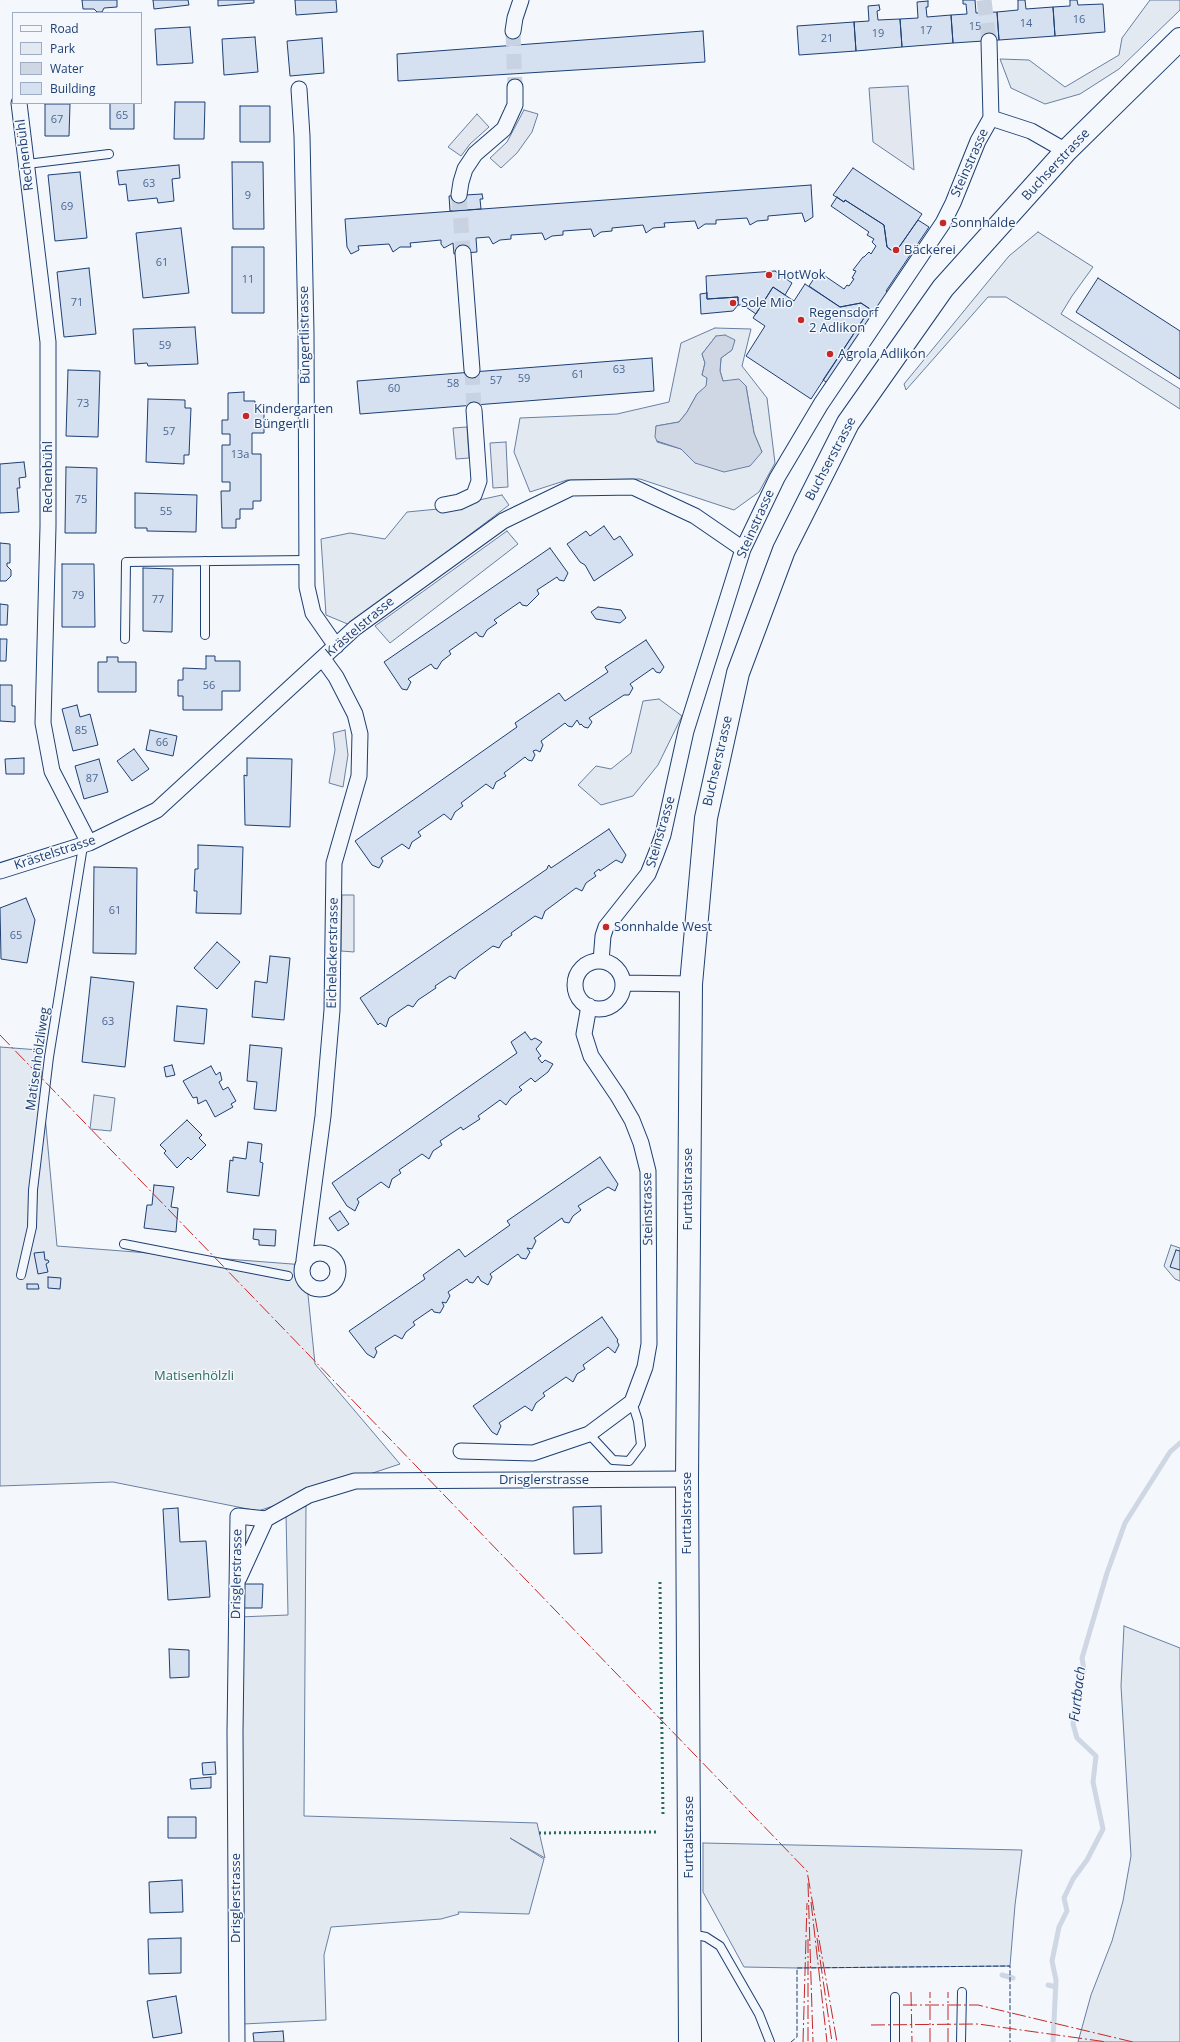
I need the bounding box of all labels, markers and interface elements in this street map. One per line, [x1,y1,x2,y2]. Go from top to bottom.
legend [12,12,142,104]
house number: 16 [1073,13,1085,27]
house number: 14 [1020,17,1032,31]
text: Road [50,20,79,37]
house number: 15 [969,20,981,34]
house number: 17 [920,24,932,38]
house number: 19 [872,27,884,41]
house number: 21 [821,32,833,46]
text: Park [50,40,75,57]
text: Water [50,60,84,77]
text: Building [50,80,95,97]
house number: 65 [116,109,128,123]
house number: 67 [51,113,63,127]
street label: Rechenbühl [13,118,37,192]
street label: Steinstrasse [948,126,992,200]
street label: Buchserstrasse [1019,126,1093,204]
house number: 63 [143,177,155,191]
house number: 9 [245,189,251,203]
house number: 69 [61,200,73,214]
place label: Sonnhalde [951,215,1016,231]
marker: Sonnhalde [938,218,948,228]
place label: Bäckerei [904,242,956,258]
marker: Bäckerei [891,245,901,255]
house number: 61 [156,256,168,270]
place label: HotWok [777,267,826,283]
marker: HotWok [764,270,774,280]
house number: 11 [242,273,254,287]
street label: Büngertlistrasse [296,286,314,384]
place label: Sole Mio [741,295,793,311]
house number: 71 [71,296,83,310]
marker: Sole Mio [728,298,738,308]
place label: Regensdorf 2 Adlikon [809,305,878,336]
marker: Regensdorf 2 Adlikon [796,315,806,325]
house number: 59 [159,339,171,353]
place label: Agrola Adlikon [838,346,926,362]
marker: Agrola Adlikon [825,349,835,359]
house number: 63 [613,363,625,377]
house number: 61 [572,368,584,382]
house number: 59 [518,372,530,386]
house number: 57 [490,374,502,388]
house number: 58 [447,377,459,391]
house number: 60 [388,382,400,396]
house number: 73 [77,397,89,411]
place label: Kindergarten Büngertli [254,401,333,432]
marker: Kindergarten Büngertli [241,411,251,421]
street label: Buchserstrasse [802,415,860,503]
house number: 57 [163,425,175,439]
street label: Rechenbühl [40,441,56,513]
house number: 13a [231,448,249,462]
street label: Steinstrasse [734,487,778,561]
house number: 75 [75,493,87,507]
house number: 55 [160,505,172,519]
house number: 79 [72,589,84,603]
house number: 77 [152,593,164,607]
street label: Krästelstrasse [322,594,398,660]
house number: 56 [203,679,215,693]
street label: Buchserstrasse [700,714,736,808]
house number: 85 [75,724,87,738]
house number: 66 [156,736,168,750]
house number: 87 [86,772,98,786]
street label: Steinstrasse [643,795,679,869]
street label: Krästelstrasse [12,832,98,874]
street label: Eichelackerstrasse [324,897,342,1009]
house number: 61 [109,904,121,918]
place label: Sonnhalde West [614,919,712,935]
marker: Sonnhalde West [601,922,611,932]
house number: 65 [10,929,22,943]
street label: Matisenhölzliweg [23,1006,53,1112]
house number: 63 [102,1015,114,1029]
street label: Furttalstrasse [680,1148,696,1230]
street label: Steinstrasse [640,1172,656,1246]
park label: Matisenhölzli [154,1368,234,1384]
street label: Drisglerstrasse [499,1472,589,1488]
street label: Furttalstrasse [679,1472,695,1554]
street label: Drisglerstrasse [228,1529,246,1619]
water label: Furtbach [1066,1666,1090,1722]
street label: Furttalstrasse [681,1796,697,1878]
street label: Drisglerstrasse [228,1853,244,1943]

